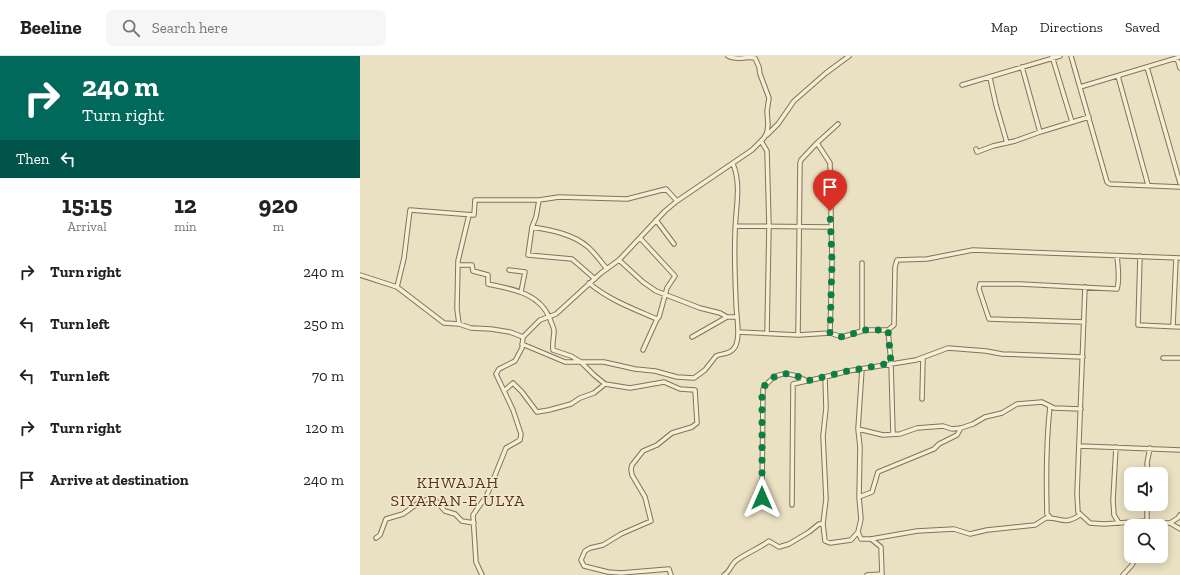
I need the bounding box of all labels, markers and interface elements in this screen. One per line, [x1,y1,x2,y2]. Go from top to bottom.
search box [106,10,386,46]
text: Beeline [20,16,82,39]
icon: search [120,17,142,39]
text: Search here [152,19,228,37]
text: Map [991,19,1018,36]
text: Directions [1040,19,1103,36]
text: Saved [1125,19,1160,36]
text: 240 m [82,70,159,103]
icon: right [16,72,68,124]
text: Turn right [82,104,164,126]
icon: left [57,148,79,170]
text: Then [16,150,49,168]
pin [813,170,847,211]
icon: arrive [819,176,841,198]
text: 15:15 [62,190,112,219]
text: 12 [174,190,197,219]
text: 920 [259,190,298,219]
text: Arrival [67,219,107,234]
text: min [174,219,197,234]
text: m [273,219,284,234]
icon: right [16,261,38,283]
text: Turn right [50,263,121,281]
text: 240 m [303,263,344,281]
icon: left [16,313,38,335]
text: Turn left [50,315,110,333]
text: 250 m [304,315,344,333]
icon: left [16,365,38,387]
text: Turn left [50,367,110,385]
text: 70 m [312,367,344,385]
icon: right [16,417,38,439]
text: Turn right [50,419,121,437]
text: 120 m [306,419,344,437]
map controls [1124,467,1168,563]
button: sound [1124,467,1168,511]
icon: arrive [16,469,38,491]
text: Arrive at destination [50,471,189,489]
text: 240 m [303,471,344,489]
district label: KHWAJAH SIYARAN-E ULYA [391,473,525,510]
position arrow [741,477,783,519]
button: search [1124,519,1168,563]

